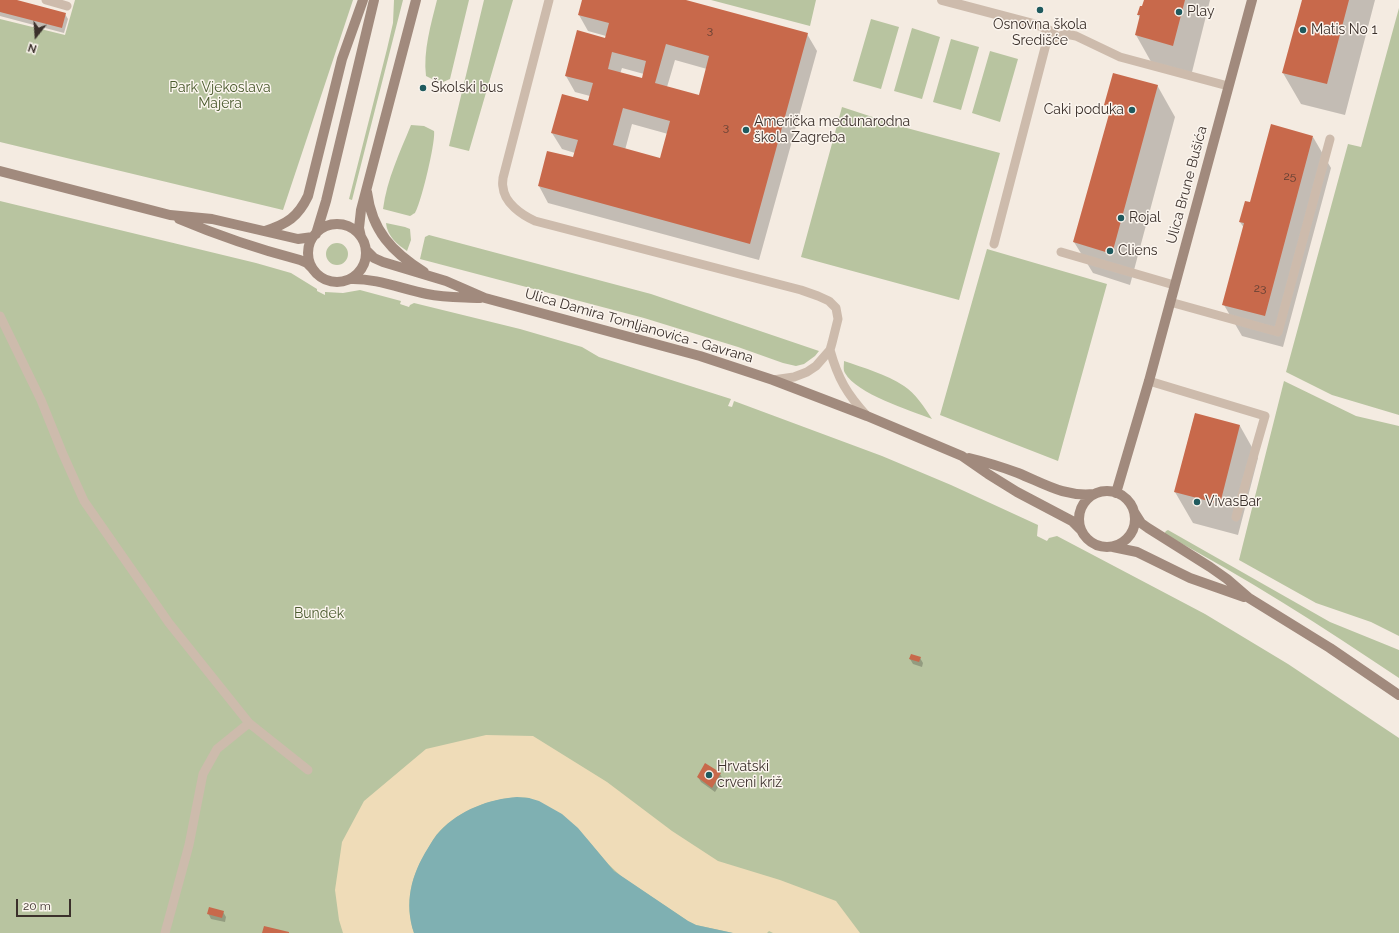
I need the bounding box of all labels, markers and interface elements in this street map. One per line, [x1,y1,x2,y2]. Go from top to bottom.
place label: Play [1187,4,1215,20]
marker: Osnovna škola Središće [1035,5,1045,15]
marker: Play [1174,7,1184,17]
north arrow [16,16,56,56]
place label: Osnovna škola Središće [993,17,1087,50]
place label: Matis No 1 [1311,22,1377,38]
house number: 3 [707,23,713,37]
marker: Matis No 1 [1298,25,1308,35]
text: N [26,41,38,55]
park label: Park Vjekoslava Majera [169,80,271,112]
place label: Školski bus [431,80,503,96]
marker: Školski bus [418,83,428,93]
place label: Caki poduka [1044,102,1124,118]
marker: Caki poduka [1127,105,1137,115]
place label: Američka međunarodna škola Zagreba [754,114,910,146]
house number: 3 [723,120,729,134]
street label: Ulica Brune Bušića [1163,124,1211,246]
marker: Američka međunarodna škola Zagreba [741,125,751,135]
house number: 25 [1284,169,1296,183]
place label: Rojal [1129,210,1161,226]
marker: Rojal [1116,213,1126,223]
place label: Cliens [1118,243,1158,259]
marker: Cliens [1105,246,1115,256]
house number: 23 [1254,281,1266,295]
street label: Ulica Damira Tomljanovića - Gavrana [523,285,755,367]
place label: VivasBar [1205,494,1261,510]
marker: VivasBar [1192,497,1202,507]
park label: Bundek [294,606,344,622]
place label: Hrvatski crveni križ [717,759,782,792]
marker: Hrvatski crveni križ [704,770,714,780]
scale bar [18,891,73,917]
text: 20 m [23,899,51,913]

